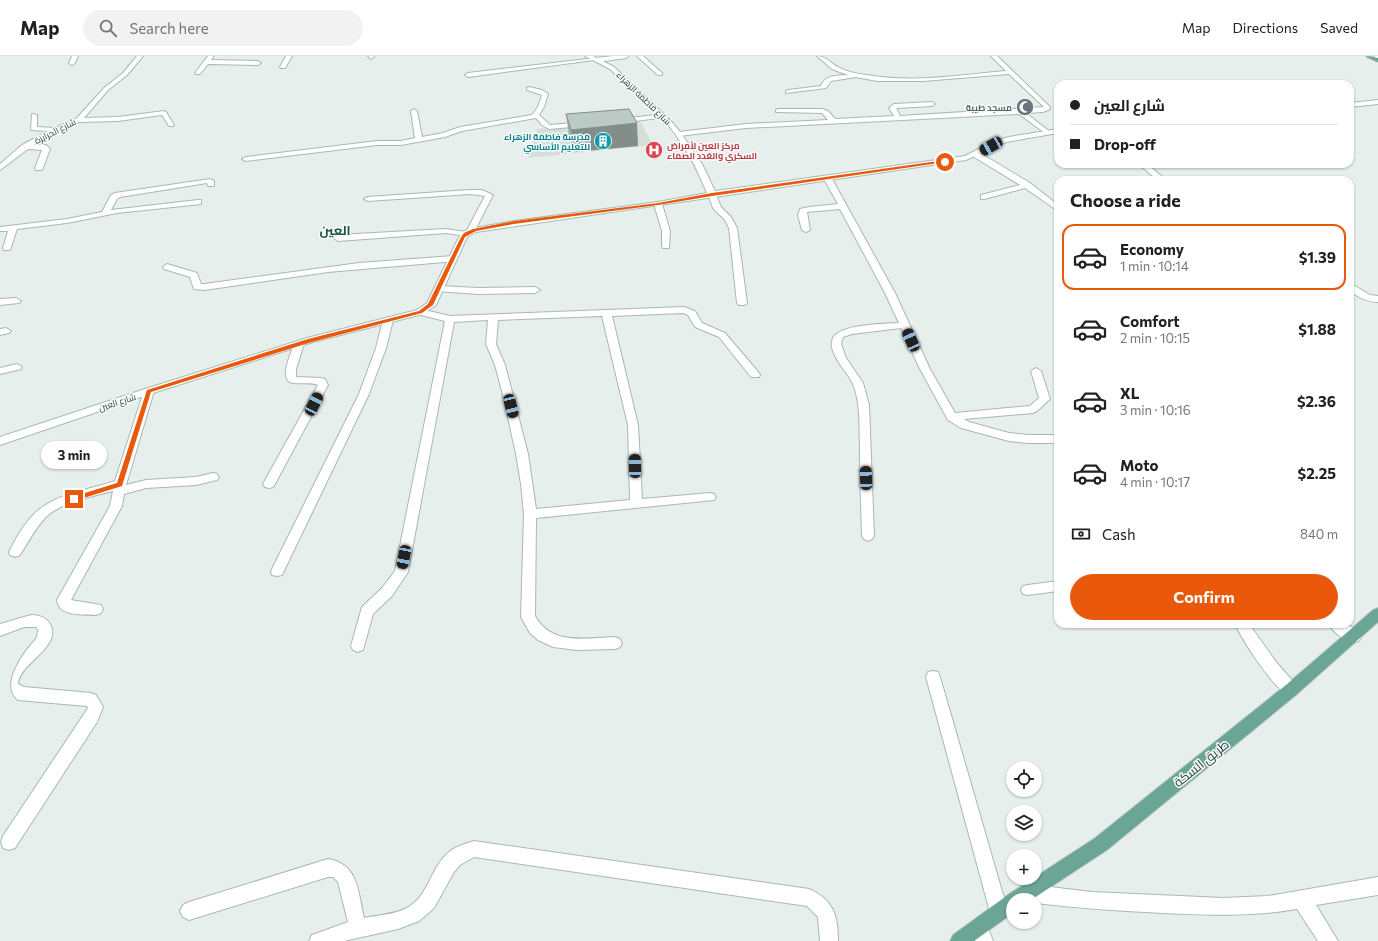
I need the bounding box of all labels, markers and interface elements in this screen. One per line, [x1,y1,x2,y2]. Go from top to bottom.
search box [83,10,363,46]
text: Map [20,16,59,39]
icon: search [97,17,119,39]
text: Search here [129,19,209,37]
text: Map [1182,19,1211,36]
text: Directions [1233,19,1298,36]
text: Saved [1320,19,1358,36]
street label: شارع فاطمة الزهراء [614,69,674,128]
text: شارع العين [1094,96,1165,114]
mosque icon: مسجد طيبة [1015,97,1035,117]
place label: مسجد طيبة [966,102,1012,114]
street label: شارع الحرايزة [32,116,78,147]
place label: مدرسة فاطمة الزهراء للتعليم الأساسي [504,131,590,155]
building icon: مدرسة فاطمة الزهراء للتعليم الأساسي [593,131,613,151]
car [978,135,1004,157]
text: Drop-off [1094,135,1156,153]
hospital icon: مركز العين لأمراض السكري والغدد الصماء [644,140,664,160]
place label: مركز العين لأمراض السكري والغدد الصماء [667,140,757,164]
route start [936,153,954,171]
text: Choose a ride [1070,189,1181,211]
district label: العين [319,222,351,238]
icon: car [1072,239,1108,275]
text: Economy [1120,240,1184,258]
text: $1.39 [1299,248,1336,266]
text: 1 min · 10:14 [1120,258,1189,274]
icon: car [1072,311,1108,347]
text: Comfort [1120,312,1180,330]
text: $1.88 [1298,320,1336,338]
car [901,327,921,353]
text: 2 min · 10:15 [1120,330,1190,346]
icon: car [1072,383,1108,419]
text: XL [1120,384,1139,402]
street label: شارع العين [97,391,137,414]
car [303,391,325,417]
text: $2.36 [1297,392,1336,410]
car [502,393,520,419]
text: 3 min · 10:16 [1120,402,1191,418]
callout: 3 min [41,441,107,469]
text: 3 min [58,447,90,463]
car [629,454,641,478]
icon: car [1072,455,1108,491]
text: Moto [1120,456,1159,474]
text: $2.25 [1298,464,1336,482]
car [860,466,872,490]
text: 4 min · 10:17 [1120,474,1190,490]
route end [65,490,83,508]
icon: cash [1070,523,1092,545]
text: Cash [1102,525,1136,543]
text: 840 m [1300,526,1338,542]
car [396,544,412,570]
button: Confirm [1070,574,1338,620]
street label: طريق السكة [1170,736,1232,790]
map controls [1006,761,1042,929]
button: locate [1006,761,1042,797]
button: layers [1006,805,1042,841]
button: + [1006,849,1042,885]
button: − [1006,893,1042,929]

